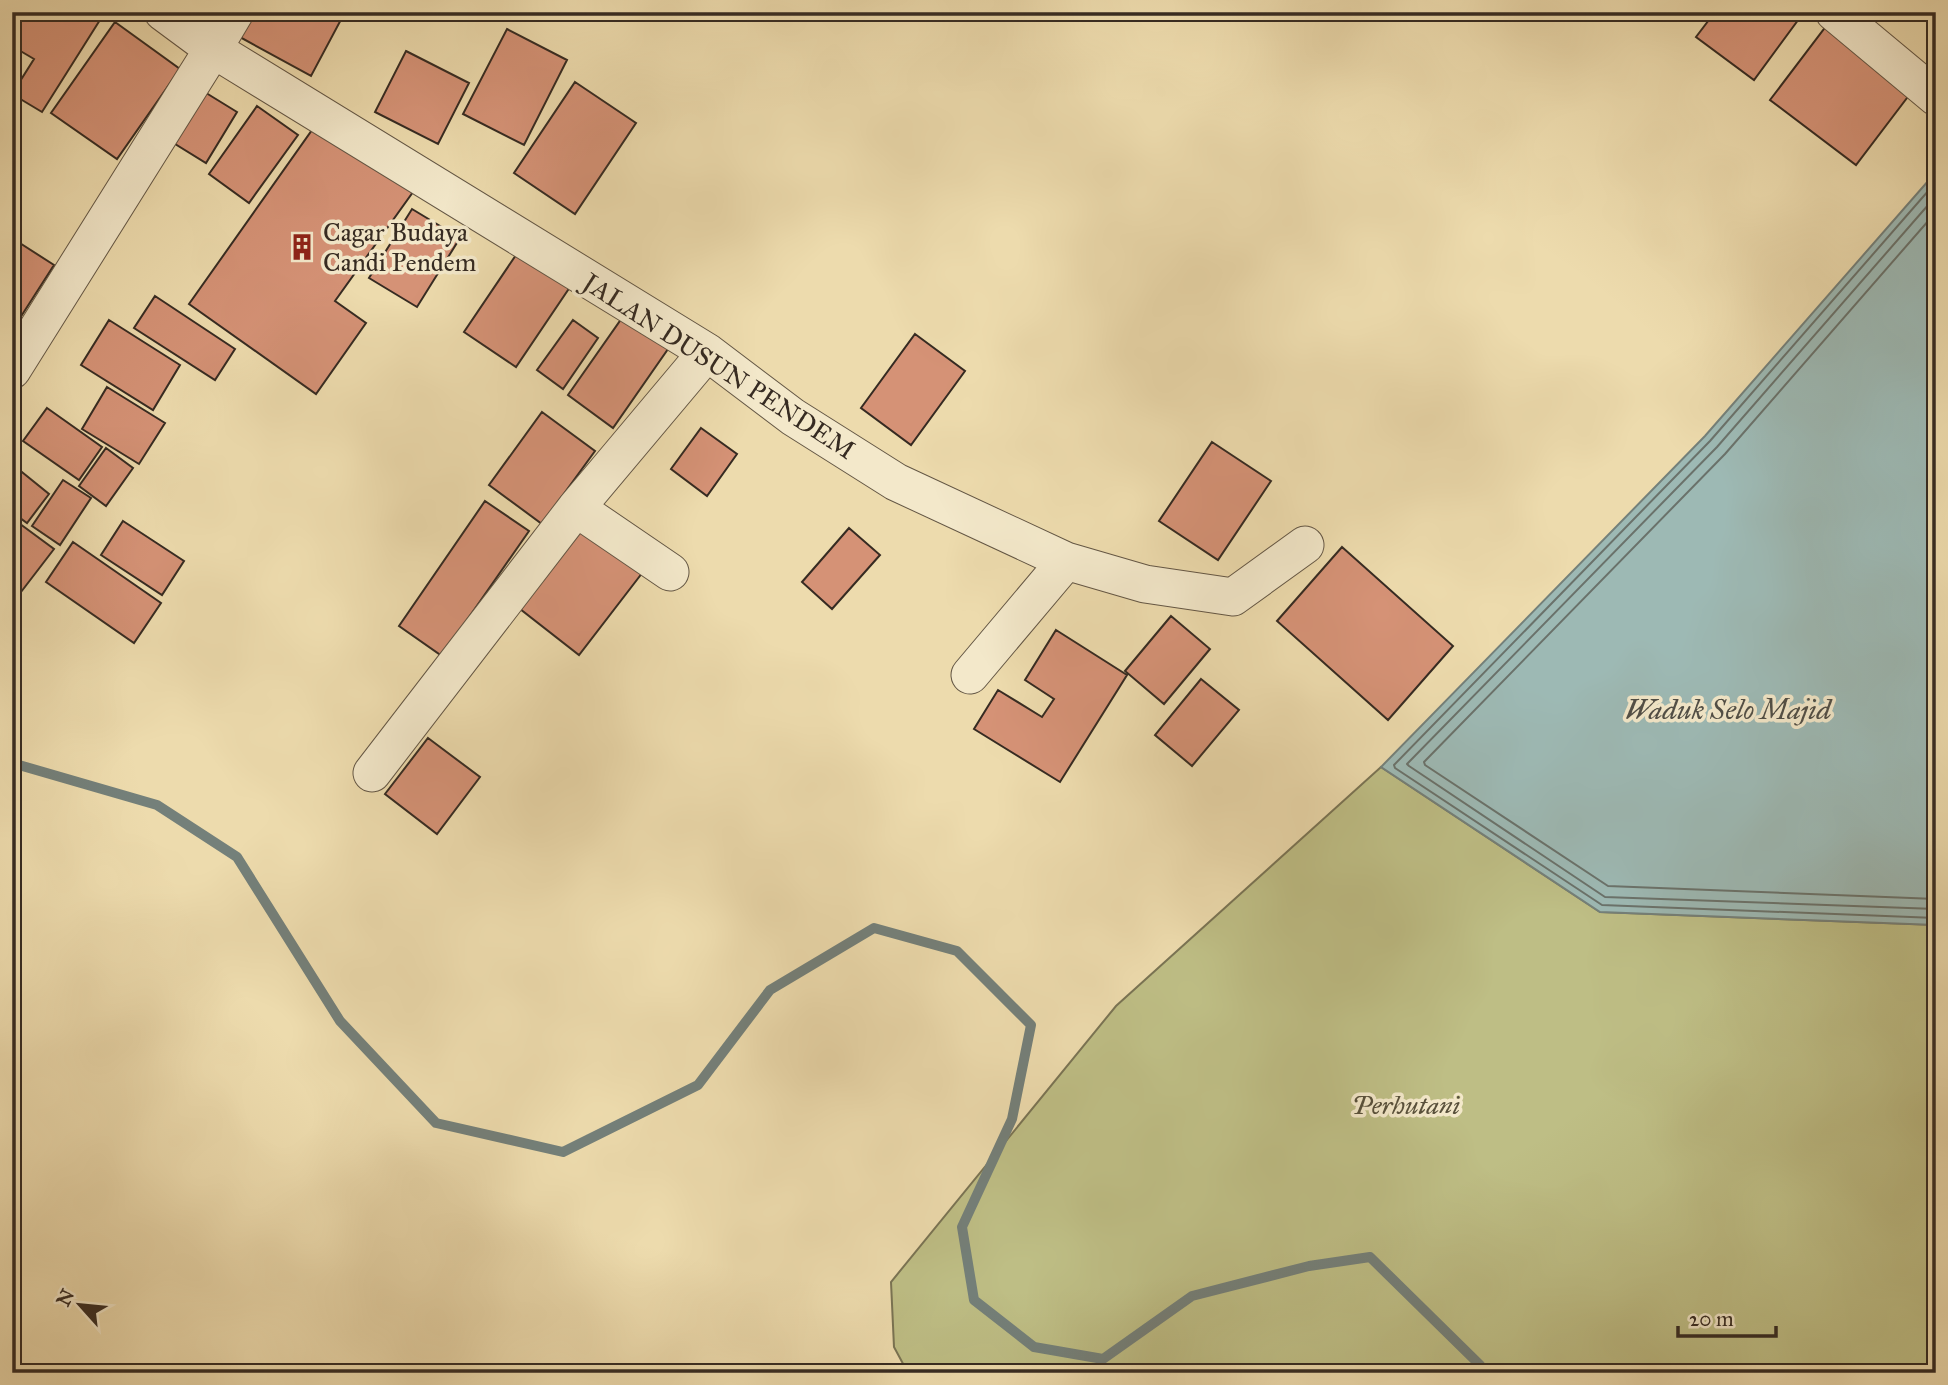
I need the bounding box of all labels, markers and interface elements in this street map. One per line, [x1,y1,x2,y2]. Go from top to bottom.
place label: Cagar Budaya Candi Pendem [323,216,477,278]
building icon: Cagar Budaya Candi Pendem [287,232,317,262]
street label: JALAN DUSUN PENDEM [574,264,861,466]
water label: Waduk Selo Majid [1625,692,1833,727]
park label: Perhutani [1352,1089,1461,1121]
north arrow [46,1270,116,1340]
text: N [51,1285,79,1310]
scale bar [1678,1294,1776,1338]
text: 20 m [1689,1306,1734,1332]

